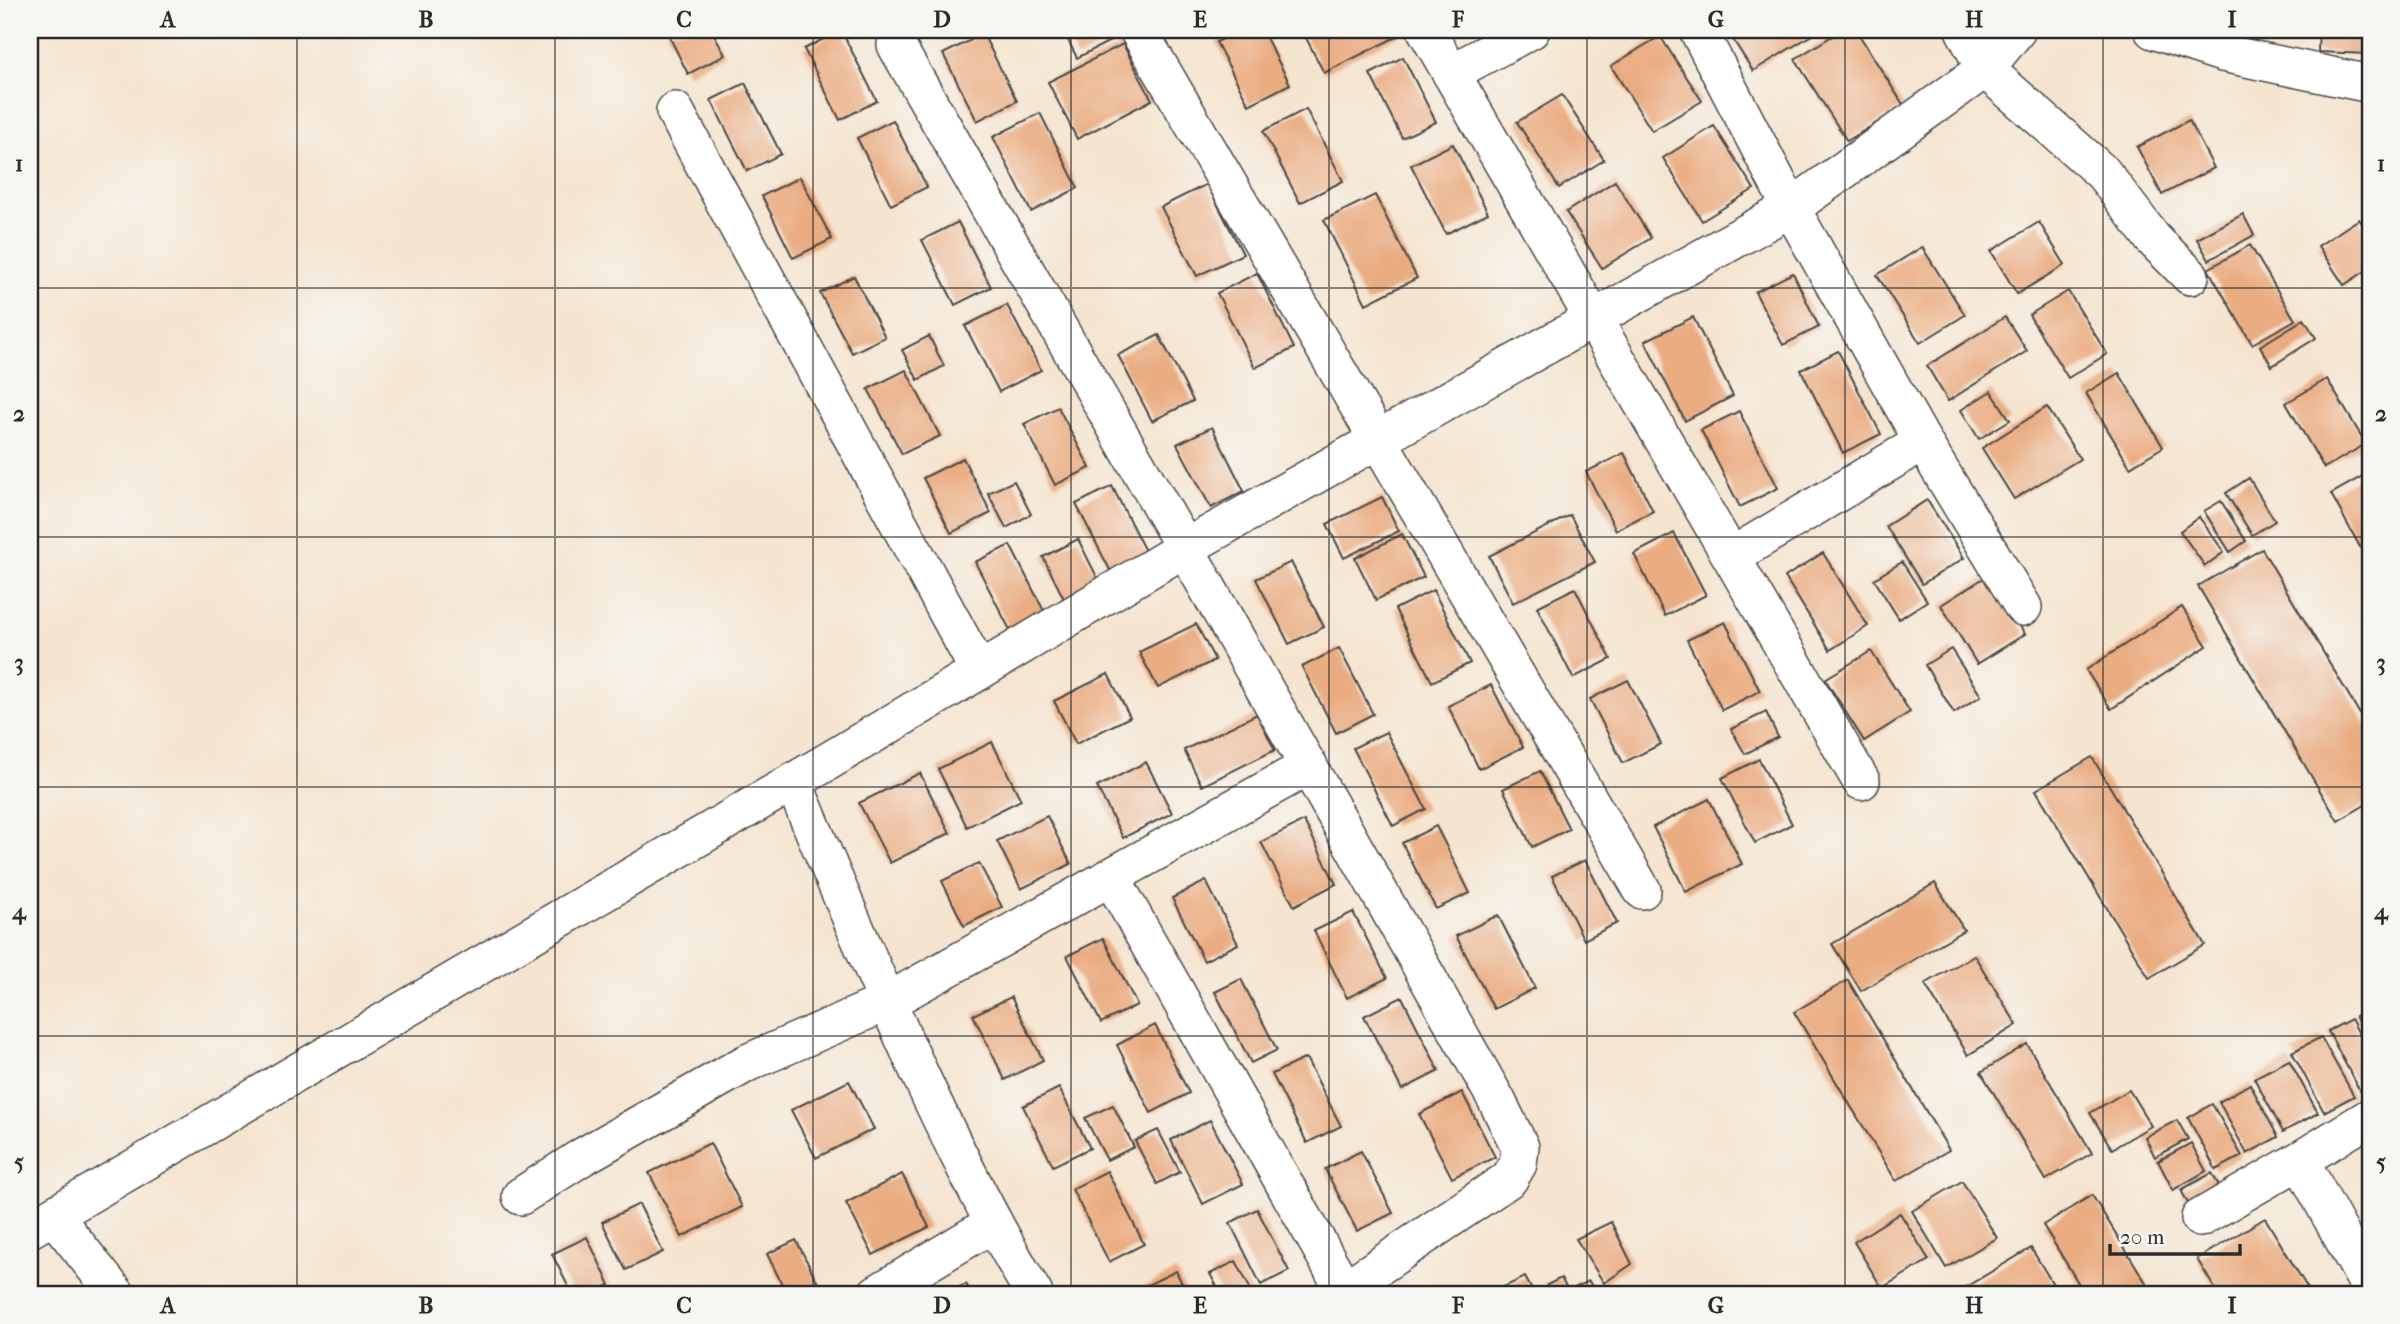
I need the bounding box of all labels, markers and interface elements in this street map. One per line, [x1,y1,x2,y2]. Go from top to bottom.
text: A [159,6,177,33]
text: B [419,6,434,33]
text: C [676,6,692,33]
text: D [933,6,951,33]
text: E [1193,6,1207,33]
text: F [1451,6,1465,33]
text: G [1708,6,1724,33]
text: H [1965,6,1983,33]
text: I [2228,6,2237,33]
text: 1 [15,150,23,177]
text: 1 [2377,150,2385,177]
text: 2 [13,400,25,427]
text: 2 [2375,400,2387,427]
text: 3 [14,649,24,676]
text: 3 [2376,649,2386,676]
text: 4 [11,898,27,925]
text: 4 [2373,898,2389,925]
text: 5 [14,1148,24,1175]
text: 5 [2376,1148,2386,1175]
scale bar [2110,1212,2239,1256]
text: 20 m [2120,1225,2165,1249]
text: A [159,1292,177,1319]
text: B [419,1292,434,1319]
text: C [676,1292,692,1319]
text: D [933,1292,951,1319]
text: E [1193,1292,1207,1319]
text: F [1451,1292,1465,1319]
text: G [1708,1292,1724,1319]
text: H [1965,1292,1983,1319]
text: I [2228,1292,2237,1319]

